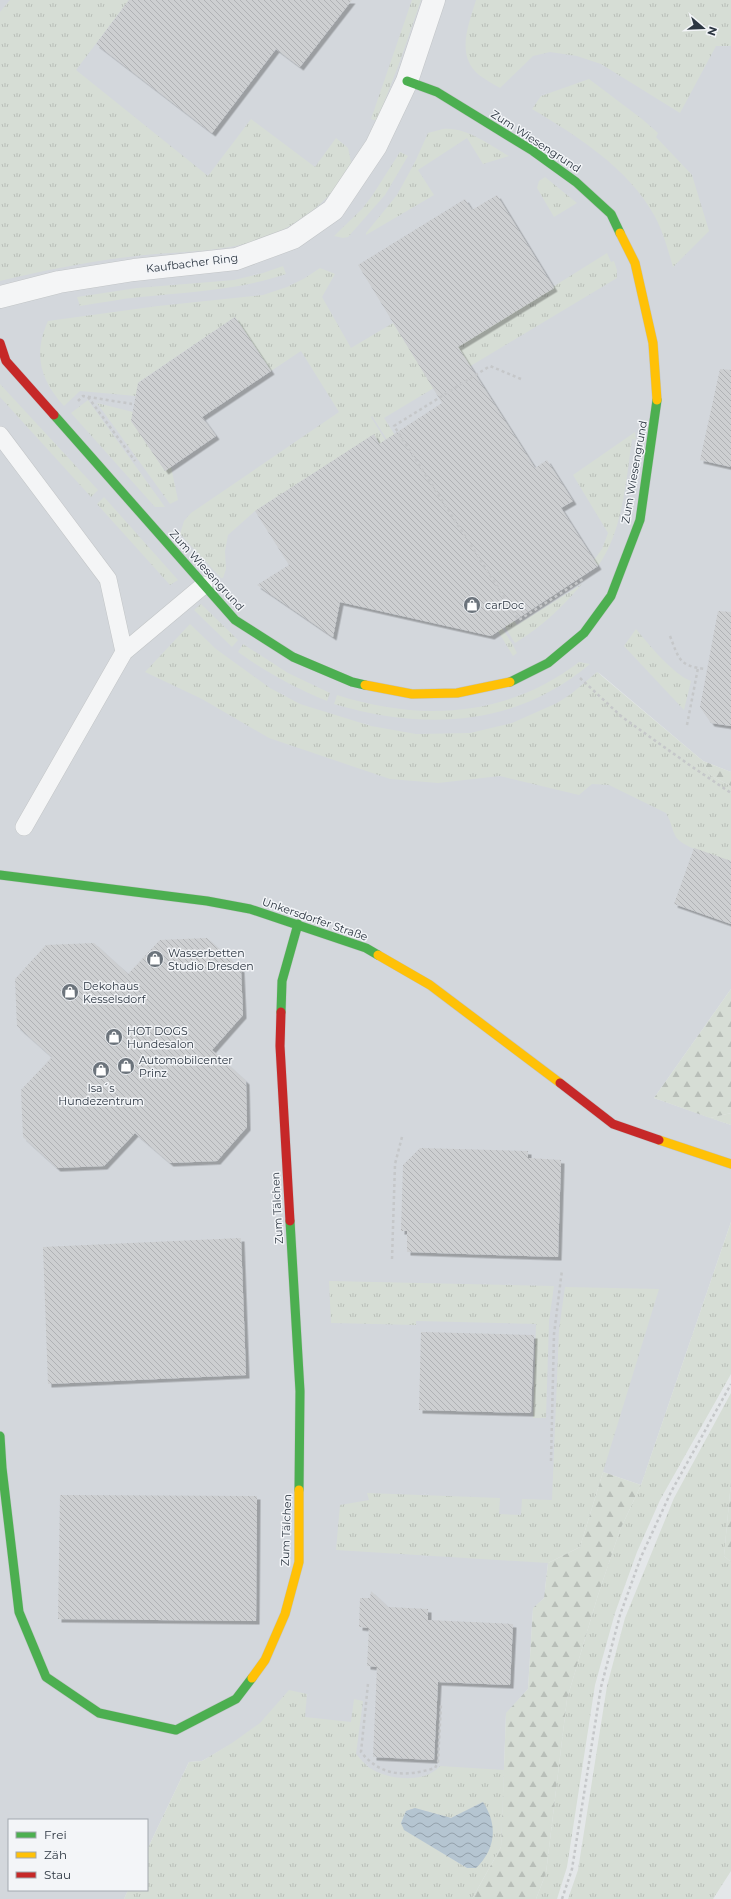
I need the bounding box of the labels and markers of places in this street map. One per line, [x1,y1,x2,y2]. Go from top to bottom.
shop icon: carDoc [462,595,482,615]
place label: carDoc [485,598,524,612]
place label: Wasserbetten Studio Dresden [168,946,254,973]
shop icon: Wasserbetten Studio Dresden [145,949,165,969]
place label: Dekohaus Kesselsdorf [83,979,147,1006]
shop icon: Dekohaus Kesselsdorf [60,982,80,1002]
place label: HOT DOGS Hundesalon [127,1024,194,1051]
shop icon: HOT DOGS Hundesalon [104,1027,124,1047]
place label: Automobilcenter Prinz [139,1053,233,1080]
shop icon: Automobilcenter Prinz [116,1056,136,1076]
shop icon: Isa´s Hundezentrum [91,1060,111,1080]
place label: Isa´s Hundezentrum [58,1081,144,1108]

